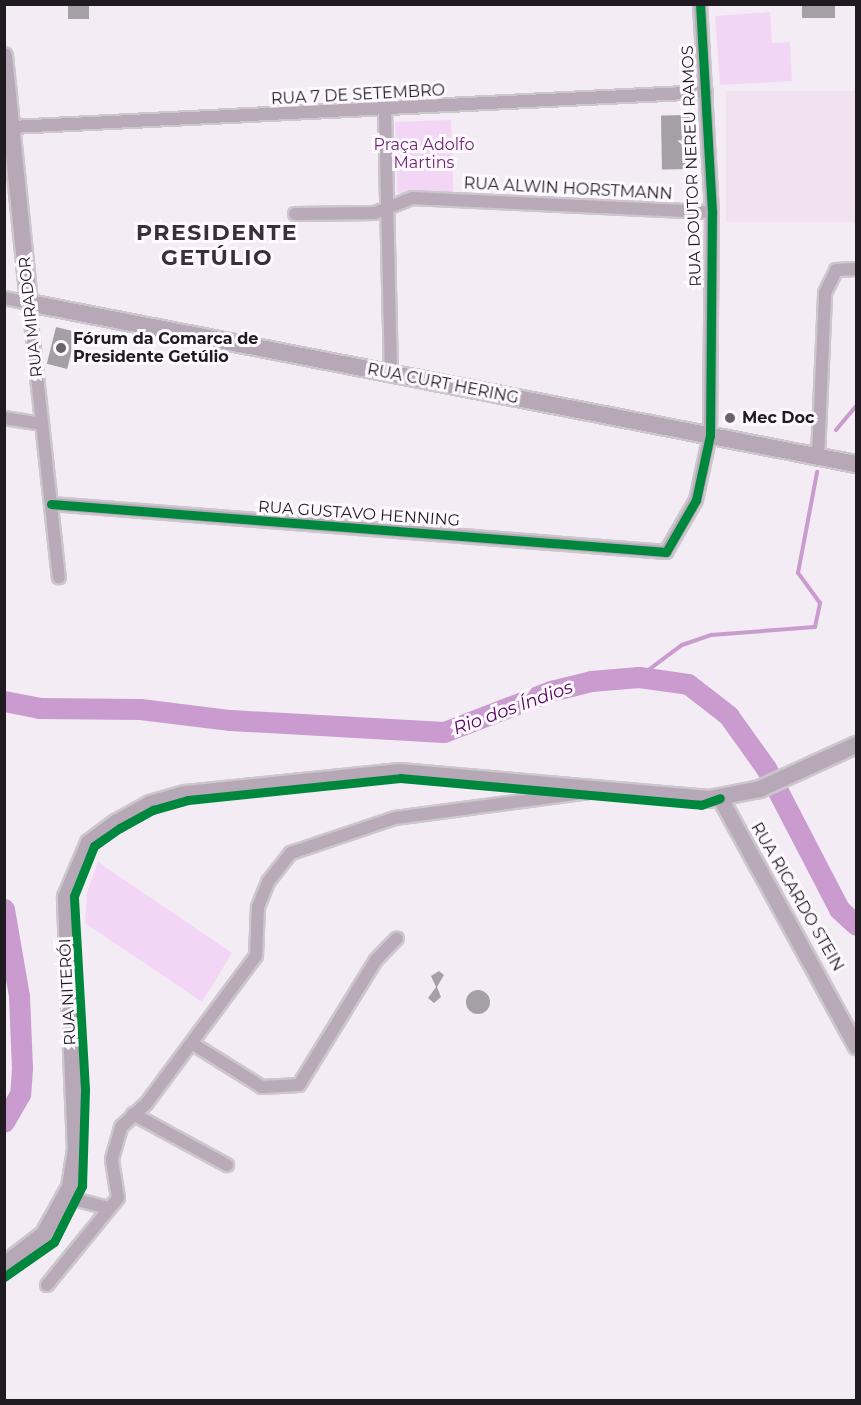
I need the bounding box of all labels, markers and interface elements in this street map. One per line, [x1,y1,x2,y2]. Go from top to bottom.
street label: RUA DOUTOR NEREU RAMOS [678,45,706,287]
street label: RUA 7 DE SETEMBRO [271,81,445,109]
park label: Praça Adolfo Martins [374,135,474,173]
street label: RUA ALWIN HORSTMANN [463,174,673,204]
district label: PRESIDENTE GETÚLIO [136,219,298,270]
street label: RUA MIRADOR [15,256,47,378]
place label: Fórum da Comarca de Presidente Getúlio [73,329,258,367]
marker: Fórum da Comarca de Presidente Getúlio [54,341,68,355]
street label: RUA CURT HERING [366,360,520,408]
place label: Mec Doc [742,408,815,428]
marker: Mec Doc [723,411,737,425]
street label: RUA GUSTAVO HENNING [257,497,461,531]
water label: Rio dos Índios [450,676,576,740]
street label: RUA RICARDO STEIN [747,819,847,975]
street label: RUA NITERÓI [56,938,80,1046]

